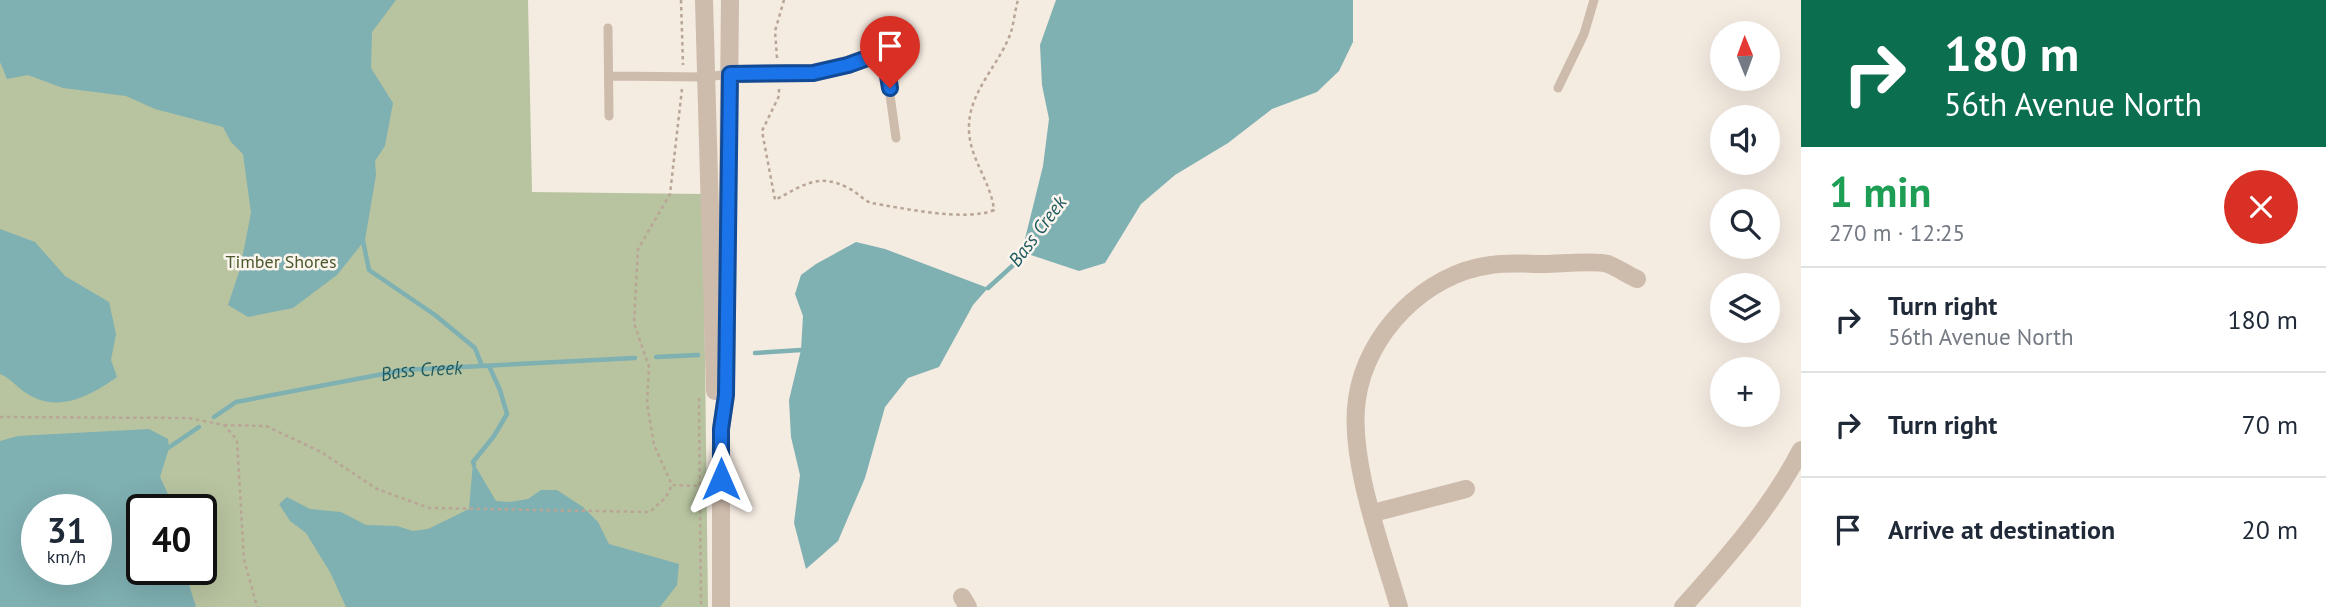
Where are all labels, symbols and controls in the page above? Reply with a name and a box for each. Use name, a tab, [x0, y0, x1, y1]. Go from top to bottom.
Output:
pin	[860, 16, 920, 88]
north arrow	[1710, 21, 1780, 91]
map controls	[1710, 21, 1780, 427]
text: 180 m	[1944, 21, 2079, 85]
icon: arrive	[871, 27, 909, 65]
icon: right	[1829, 28, 1920, 119]
text: 56th Avenue North	[1944, 83, 2202, 125]
button: sound	[1710, 105, 1780, 175]
text: 1 min	[1829, 164, 1931, 219]
button: close	[2224, 170, 2298, 244]
button: search	[1710, 189, 1780, 259]
water label: Bass Creek	[1003, 190, 1072, 271]
text: 270 m · 12:25	[1829, 218, 1965, 247]
park label: Timber Shores	[225, 250, 337, 273]
button: layers	[1710, 273, 1780, 343]
text: Turn right	[1888, 289, 1997, 322]
icon: right	[1829, 301, 1867, 339]
text: 180 m	[2227, 303, 2298, 336]
text: 56th Avenue North	[1888, 322, 2074, 351]
water label: Bass Creek	[378, 355, 464, 386]
button: +	[1710, 357, 1780, 427]
icon: right	[1829, 406, 1867, 444]
text: Turn right	[1888, 408, 1997, 441]
text: 70 m	[2242, 408, 2298, 441]
position arrow	[684, 442, 758, 516]
speed limit sign: 40	[126, 494, 217, 585]
text: 31	[47, 507, 86, 553]
icon: arrive	[1829, 511, 1867, 549]
text: Arrive at destination	[1888, 513, 2115, 546]
text: 20 m	[2242, 513, 2298, 546]
text: km/h	[47, 545, 86, 568]

